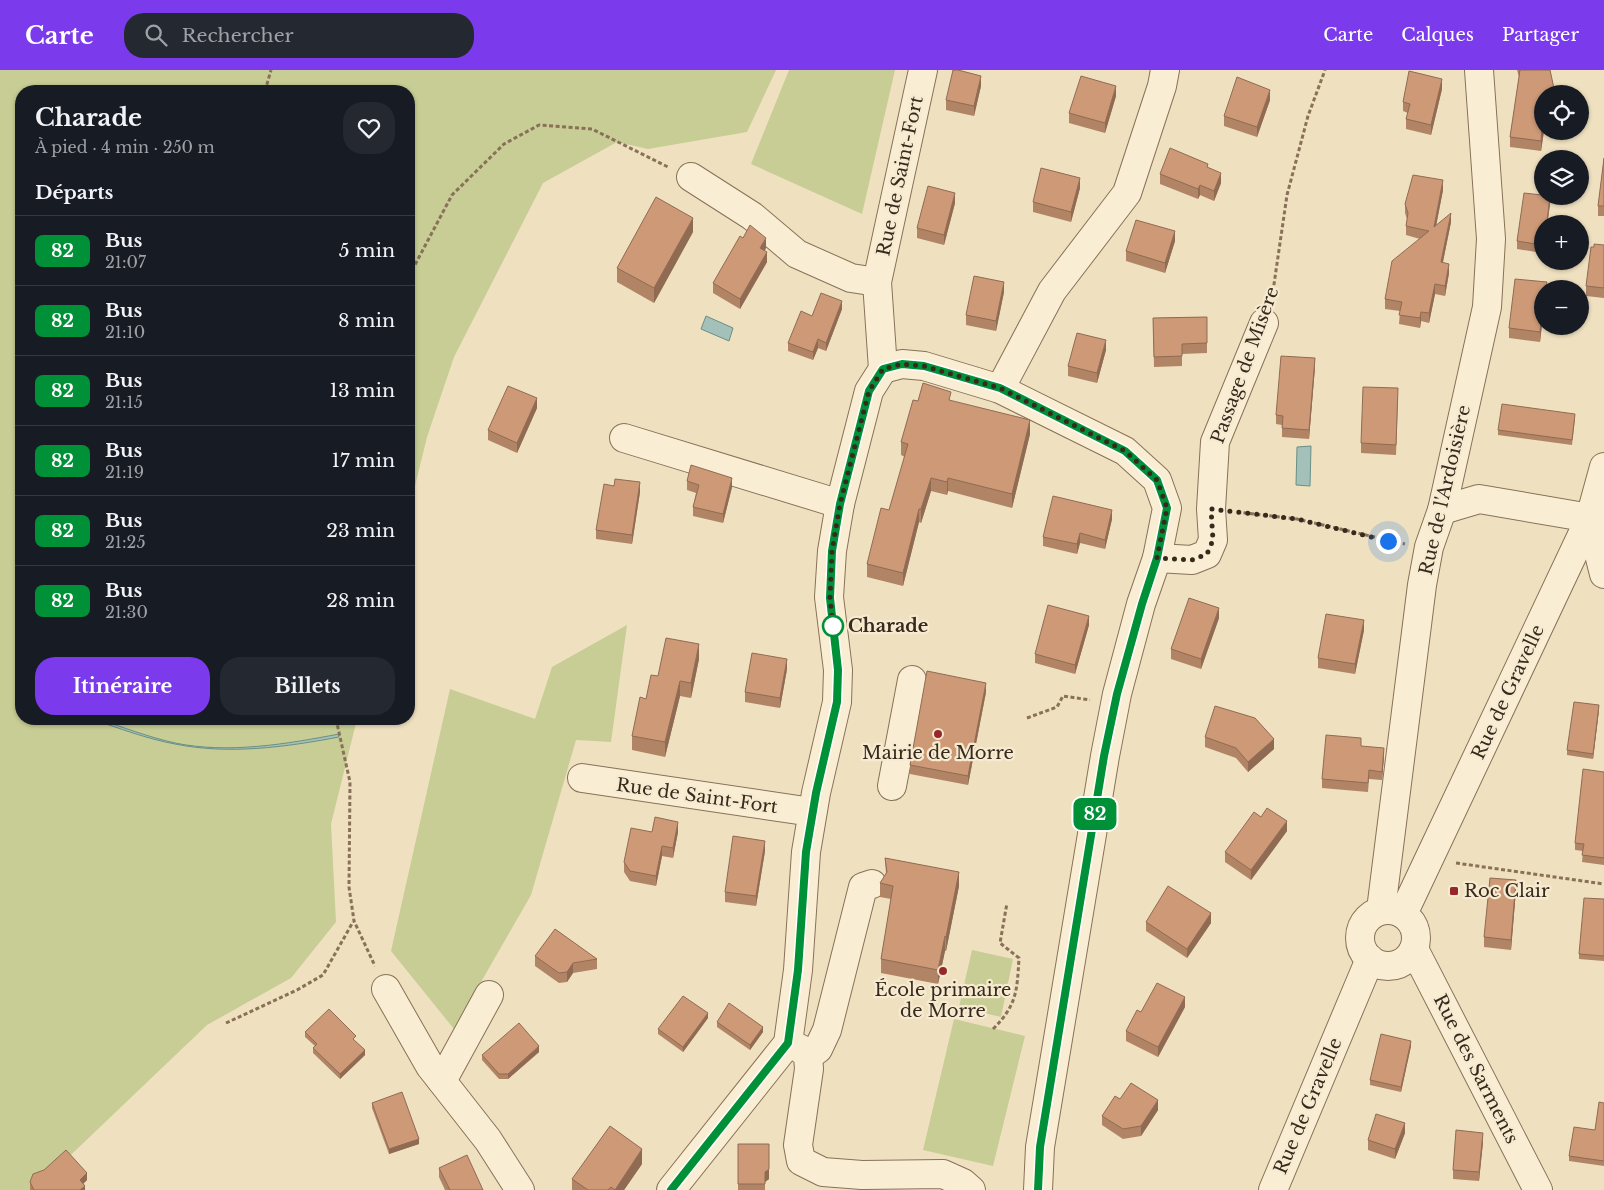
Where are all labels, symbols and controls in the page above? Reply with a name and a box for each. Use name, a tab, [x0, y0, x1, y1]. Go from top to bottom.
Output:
search box	[124, 13, 474, 58]
text: Carte	[25, 21, 94, 50]
icon: search	[142, 21, 170, 49]
text: Rechercher	[182, 24, 294, 47]
text: Carte	[1323, 24, 1373, 46]
text: Calques	[1401, 24, 1474, 46]
text: Partager	[1502, 24, 1579, 46]
map controls	[1534, 85, 1589, 335]
button: locate	[1534, 85, 1589, 140]
street label: Rue de Saint-Fort	[872, 94, 928, 258]
button: heart	[343, 102, 395, 154]
text: Charade	[35, 103, 142, 132]
text: À pied · 4 min · 250 m	[35, 137, 215, 157]
button: layers	[1534, 150, 1589, 205]
text: Départs	[35, 181, 113, 204]
button: +	[1534, 215, 1589, 270]
text: Bus	[105, 229, 142, 252]
text: 5 min	[339, 239, 395, 262]
text: 82	[51, 240, 74, 262]
text: 21:07	[105, 252, 146, 272]
button: −	[1534, 280, 1589, 335]
street label: Passage de Misère	[1206, 284, 1284, 446]
text: Bus	[105, 299, 142, 322]
text: 8 min	[338, 309, 395, 332]
text: 82	[51, 310, 74, 332]
text: 21:10	[105, 322, 145, 342]
text: Bus	[105, 369, 142, 392]
text: 13 min	[329, 379, 395, 402]
text: 82	[51, 380, 74, 402]
text: 21:15	[105, 392, 143, 412]
street label: Rue de l'Ardoisière	[1415, 403, 1475, 577]
text: Bus	[105, 439, 142, 462]
text: 17 min	[332, 449, 395, 472]
text: 82	[51, 450, 74, 472]
text: 21:19	[105, 462, 144, 482]
text: Bus	[105, 509, 142, 532]
text: 23 min	[326, 519, 395, 542]
text: 82	[51, 520, 74, 542]
your location	[1376, 529, 1401, 554]
text: 21:25	[105, 532, 146, 552]
text: Bus	[105, 579, 142, 602]
text: 28 min	[326, 589, 395, 612]
text: 82	[51, 590, 74, 612]
text: 21:30	[105, 602, 148, 622]
marker: Charade	[822, 615, 844, 637]
place label: Charade	[848, 615, 928, 637]
street label: Rue de Gravelle	[1467, 621, 1549, 763]
button: Itinéraire	[35, 657, 210, 715]
button: Billets	[220, 657, 395, 715]
marker: Mairie de Morre	[932, 728, 944, 740]
place label: Mairie de Morre	[862, 742, 1014, 764]
street label: Rue de Saint-Fort	[615, 774, 779, 818]
line badge: 82	[1072, 798, 1118, 830]
text: 82	[1083, 803, 1107, 825]
place label: Roc Clair	[1464, 880, 1550, 902]
marker: Roc Clair	[1448, 885, 1460, 897]
marker: École primaire de Morre	[937, 965, 949, 977]
place label: École primaire de Morre	[875, 978, 1011, 1022]
street label: Rue des Sarments	[1429, 991, 1523, 1147]
street label: Rue de Gravelle	[1269, 1034, 1347, 1178]

